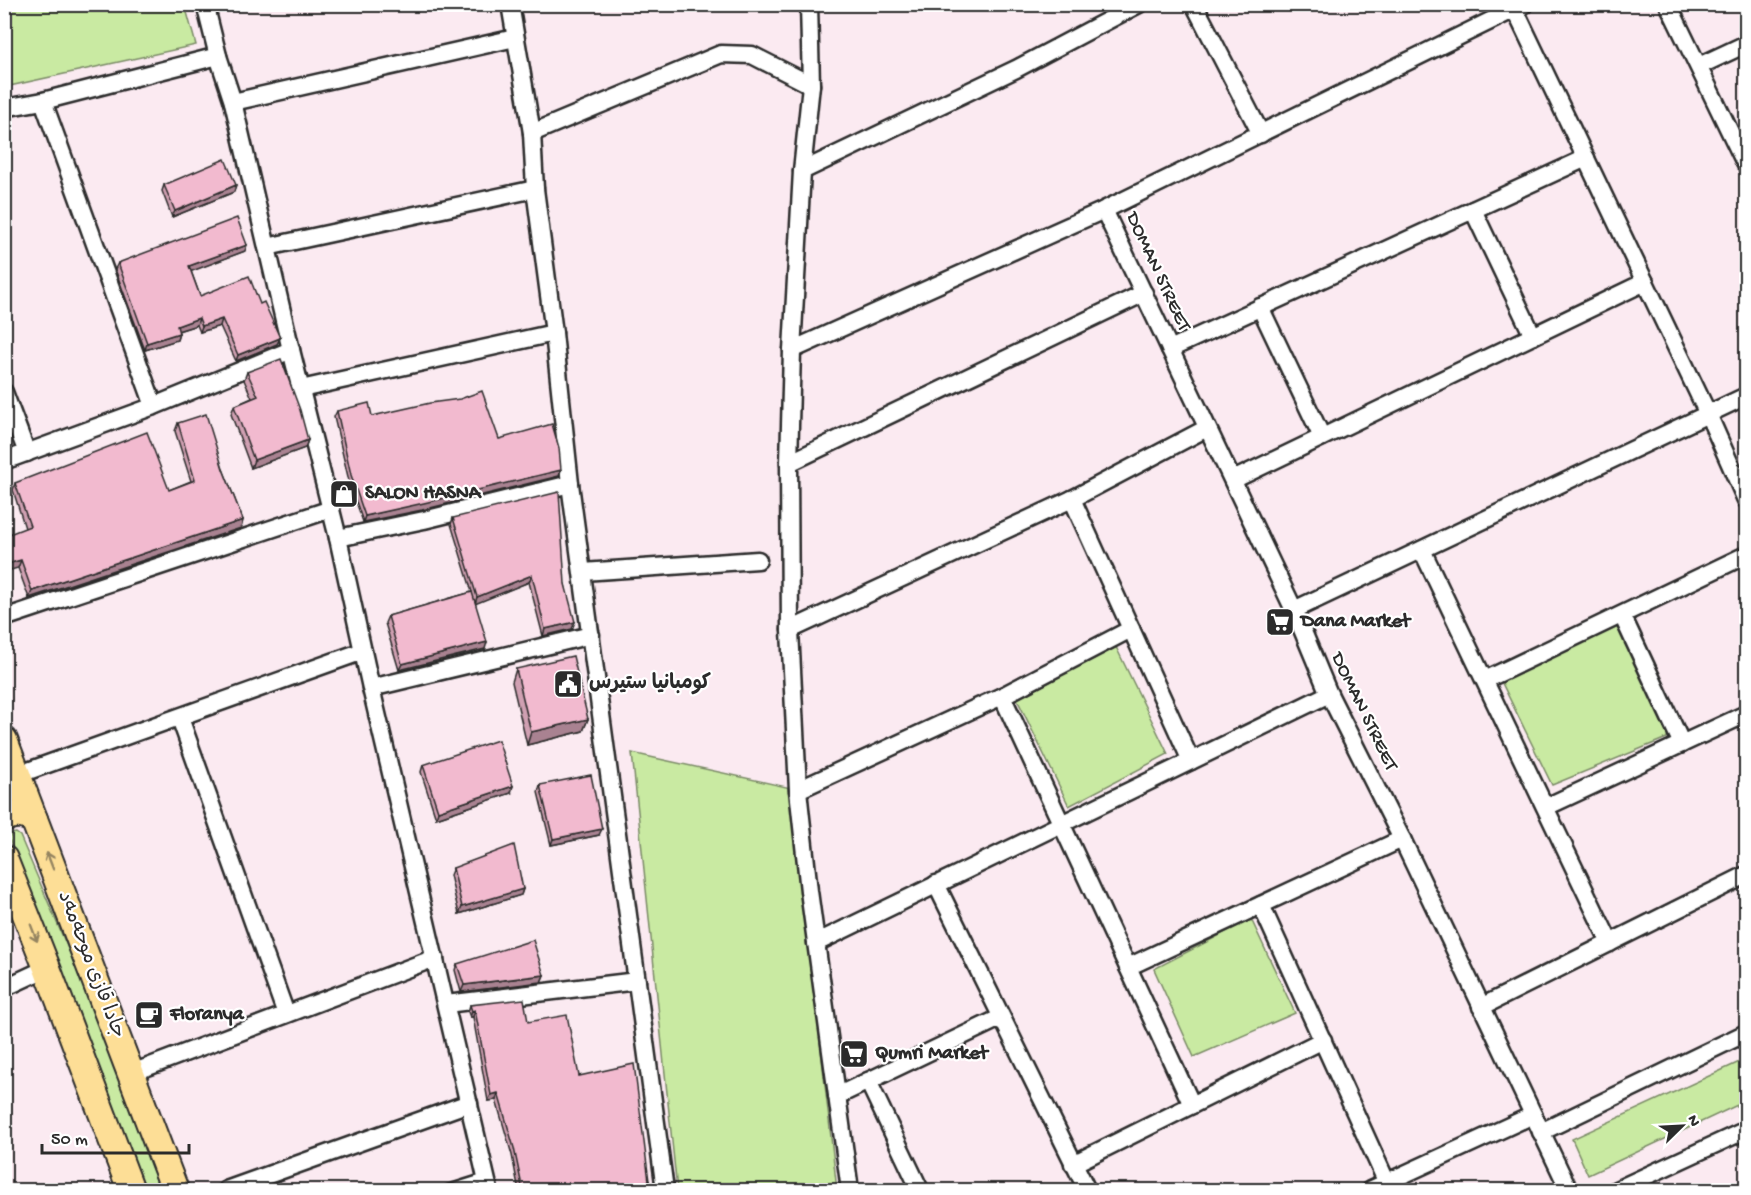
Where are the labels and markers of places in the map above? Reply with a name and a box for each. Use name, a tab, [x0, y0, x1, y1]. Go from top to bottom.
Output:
shop icon: SALON HASNA	[328, 478, 360, 510]
place label: SALON HASNA	[365, 483, 483, 506]
supermarket icon: Dana Market	[1264, 606, 1296, 638]
place label: Dana Market	[1299, 611, 1412, 634]
public building icon: كومبانيا ستيرس	[552, 668, 584, 700]
place label: كومبانيا ستيرس	[589, 672, 711, 696]
cafe icon: Floranya	[133, 999, 165, 1031]
place label: Floranya	[169, 1004, 245, 1027]
supermarket icon: Qumri Market	[838, 1038, 870, 1070]
place label: Qumri Market	[875, 1043, 989, 1066]

